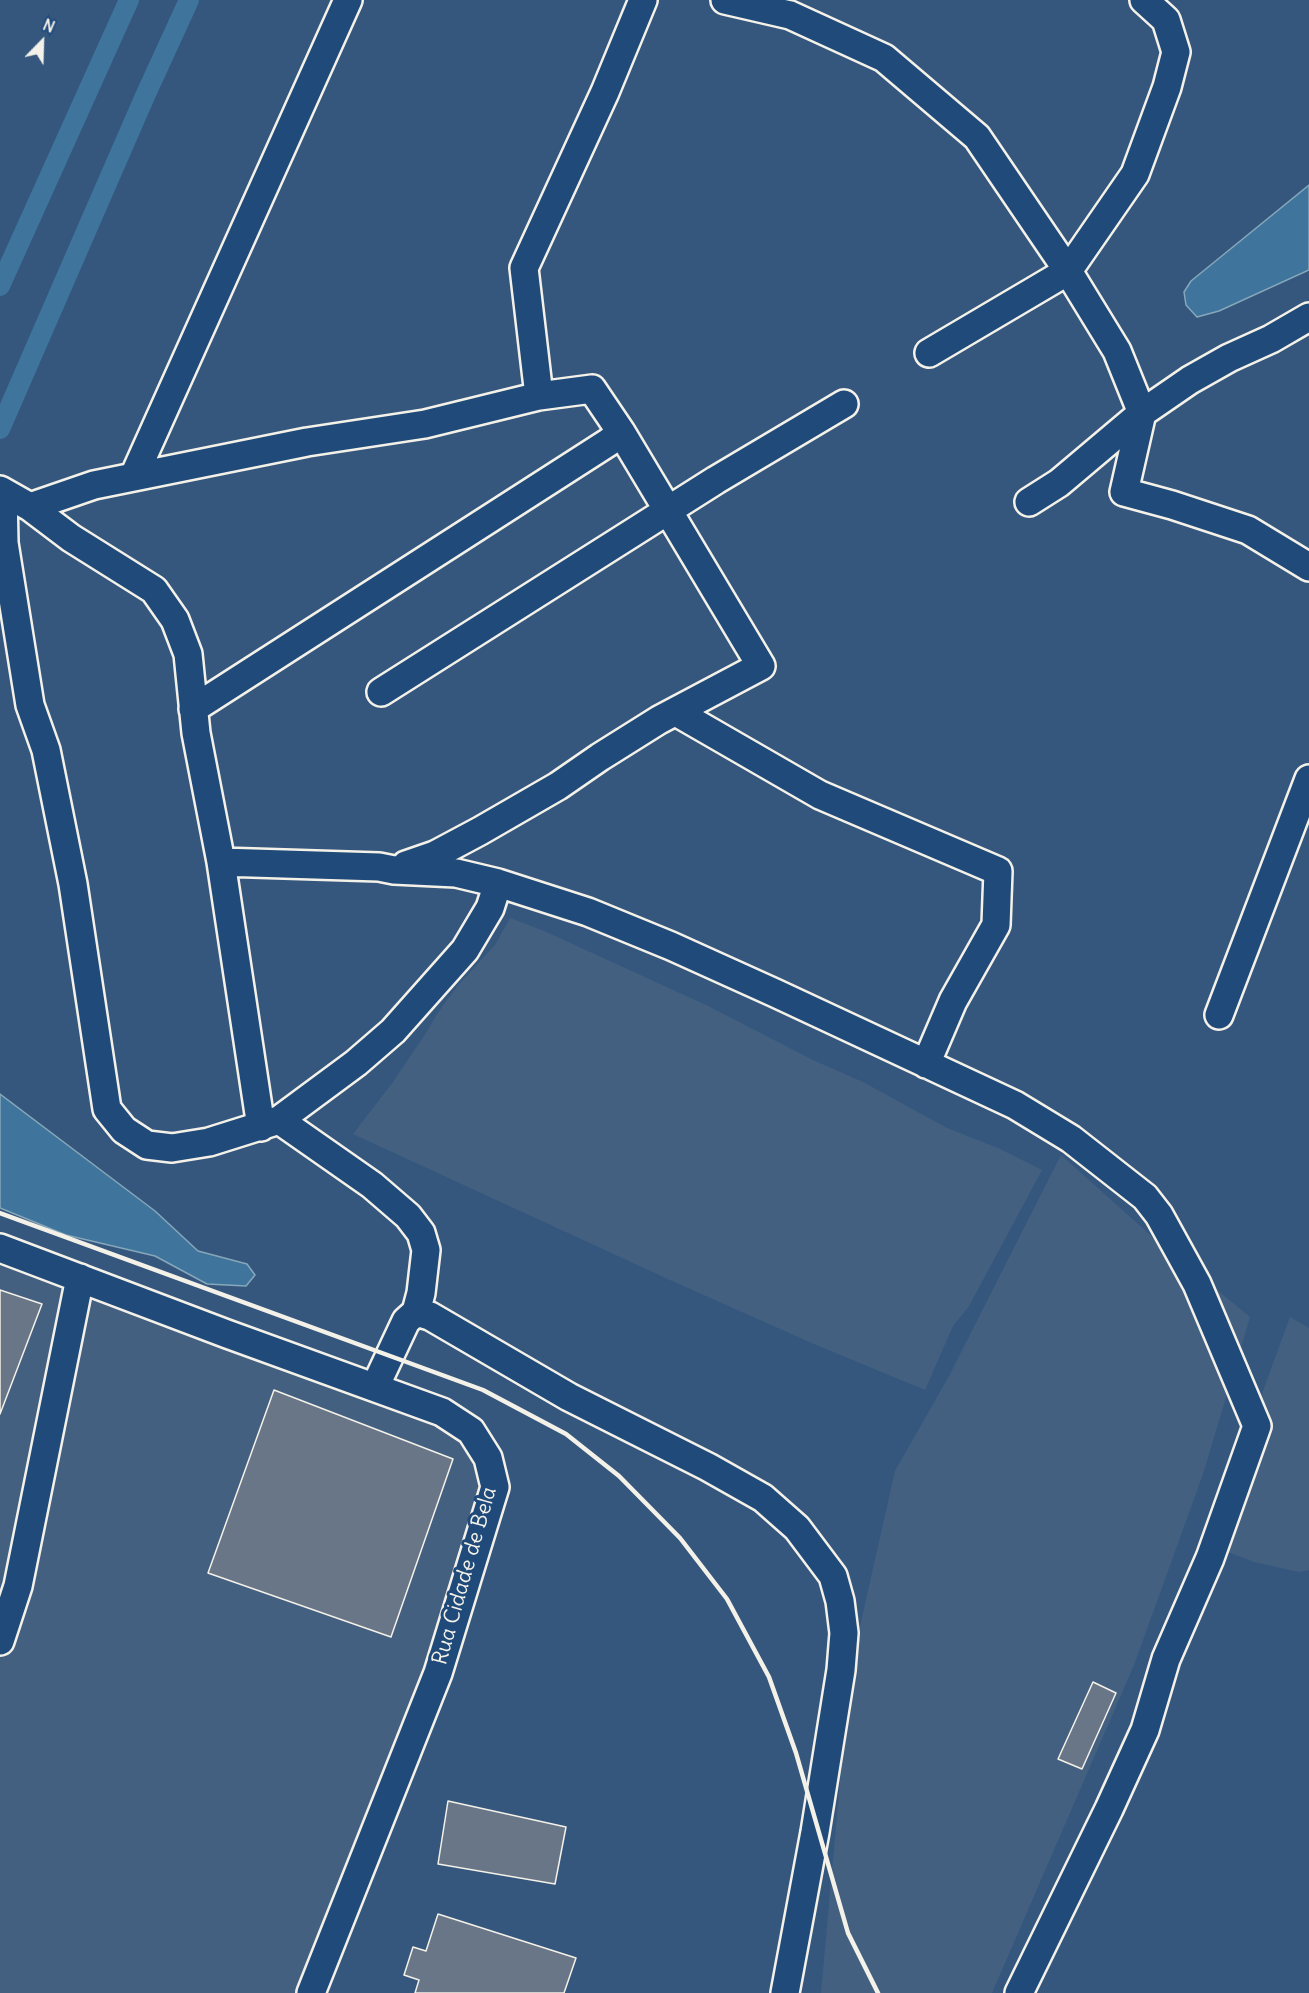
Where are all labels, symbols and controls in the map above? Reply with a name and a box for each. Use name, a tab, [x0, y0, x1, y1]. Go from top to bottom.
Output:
north arrow	[12, 12, 72, 72]
text: N	[40, 14, 58, 37]
street label: Rua Cidade de Bela	[428, 1484, 502, 1668]

